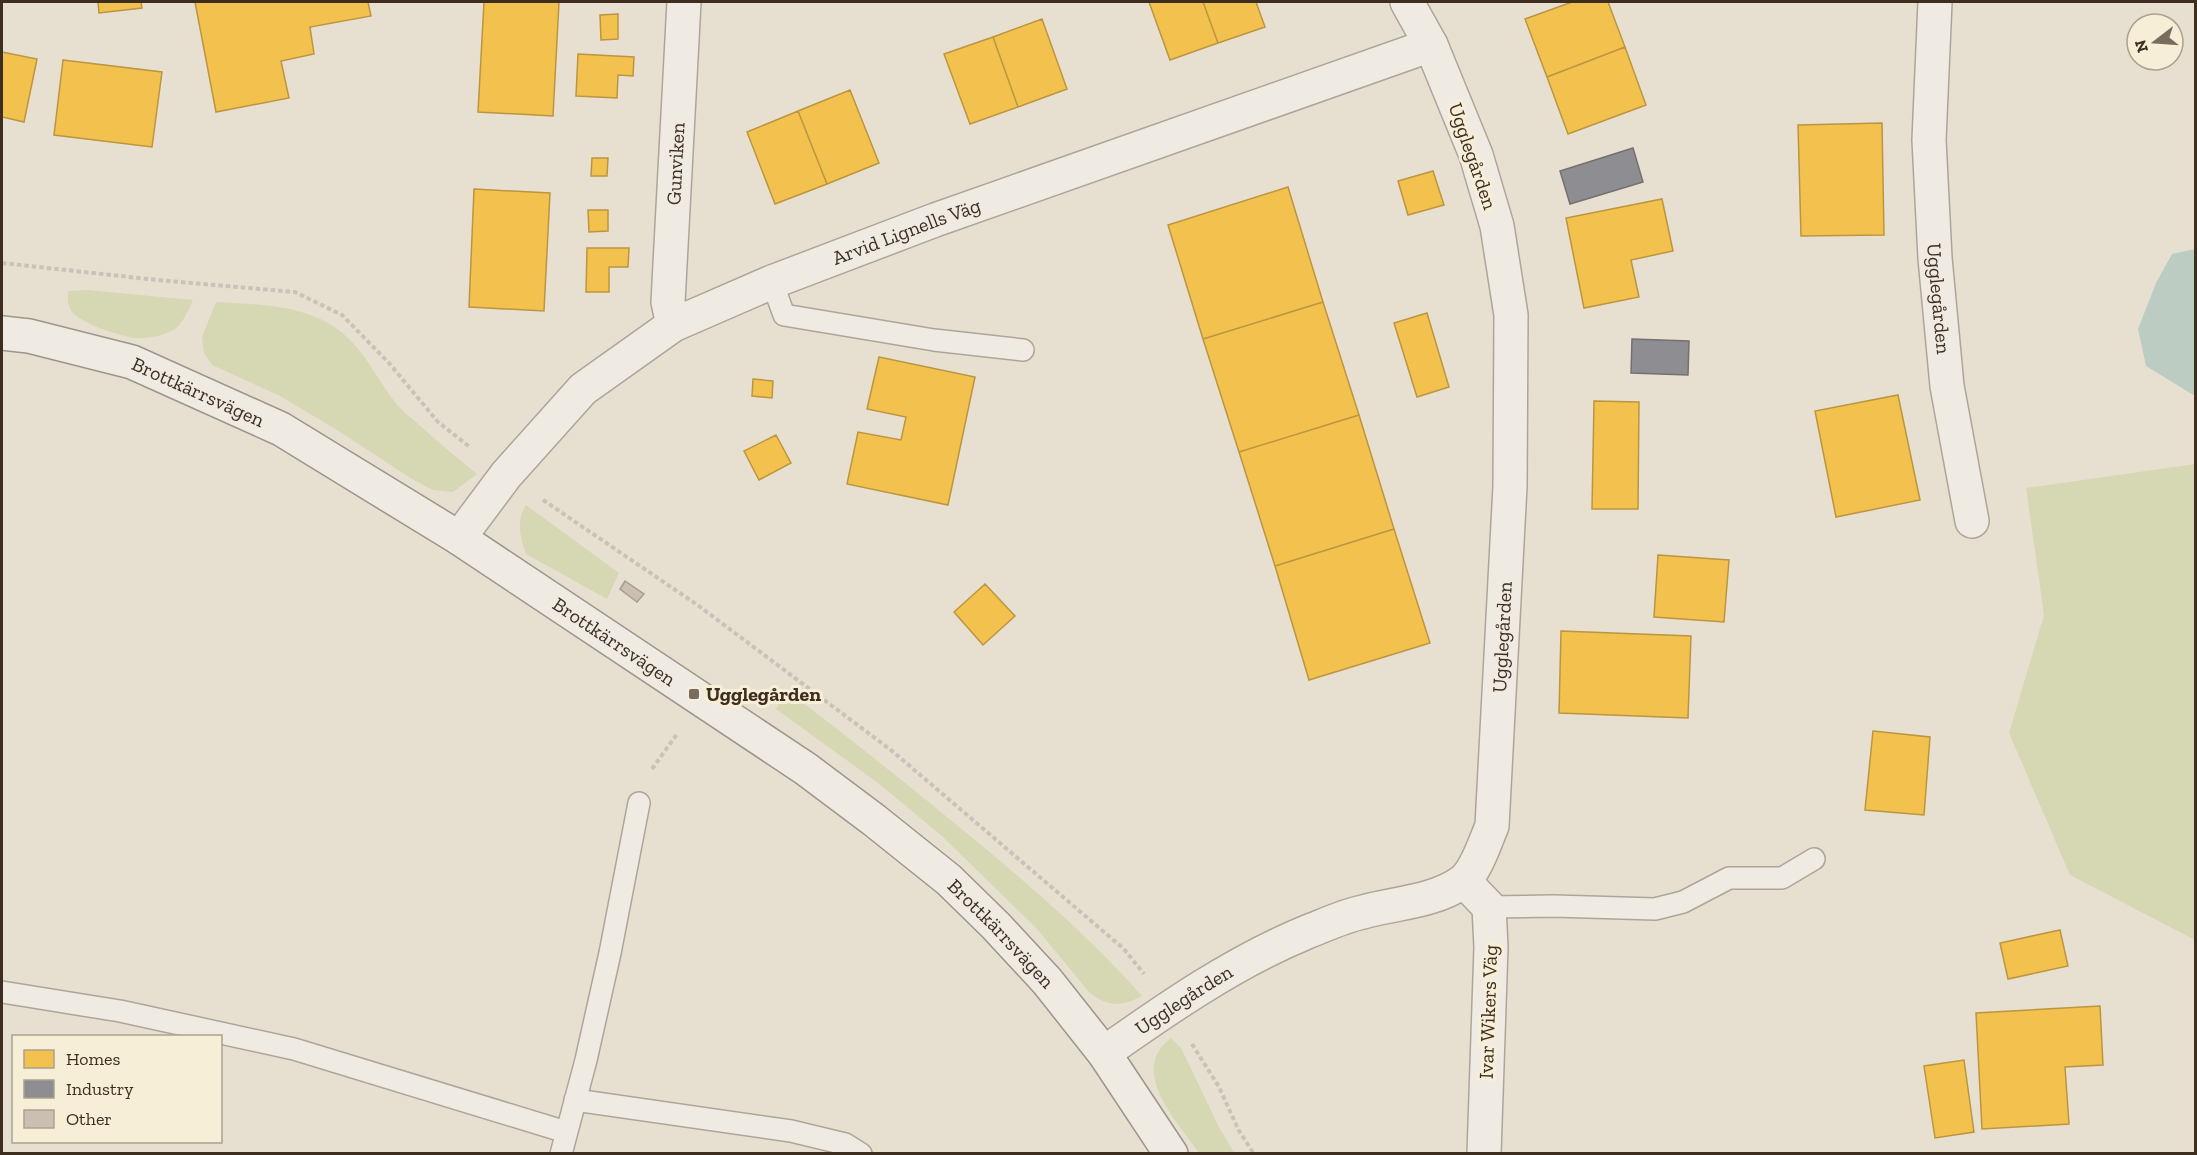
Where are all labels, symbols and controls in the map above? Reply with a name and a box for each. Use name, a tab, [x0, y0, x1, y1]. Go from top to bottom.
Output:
north arrow	[2125, 12, 2185, 72]
text: N	[2130, 38, 2152, 55]
street label: Ugglegården	[1444, 99, 1503, 213]
street label: Gunviken	[661, 121, 690, 206]
street label: Arvid Lignells Väg	[829, 193, 984, 270]
street label: Ugglegården	[1922, 242, 1956, 356]
street label: Brottkärrsvägen	[128, 352, 269, 432]
street label: Ugglegården	[1487, 580, 1517, 693]
street label: Brottkärrsvägen	[548, 592, 681, 691]
place label: Ugglegården	[706, 682, 821, 706]
marker: Ugglegården	[687, 687, 701, 701]
street label: Brottkärrsvägen	[943, 874, 1060, 993]
street label: Ivar Wikers Väg	[1474, 944, 1502, 1080]
street label: Ugglegården	[1130, 959, 1237, 1040]
legend	[12, 1035, 222, 1143]
text: Homes	[66, 1048, 120, 1070]
text: Industry	[66, 1078, 134, 1100]
text: Other	[66, 1108, 112, 1130]

